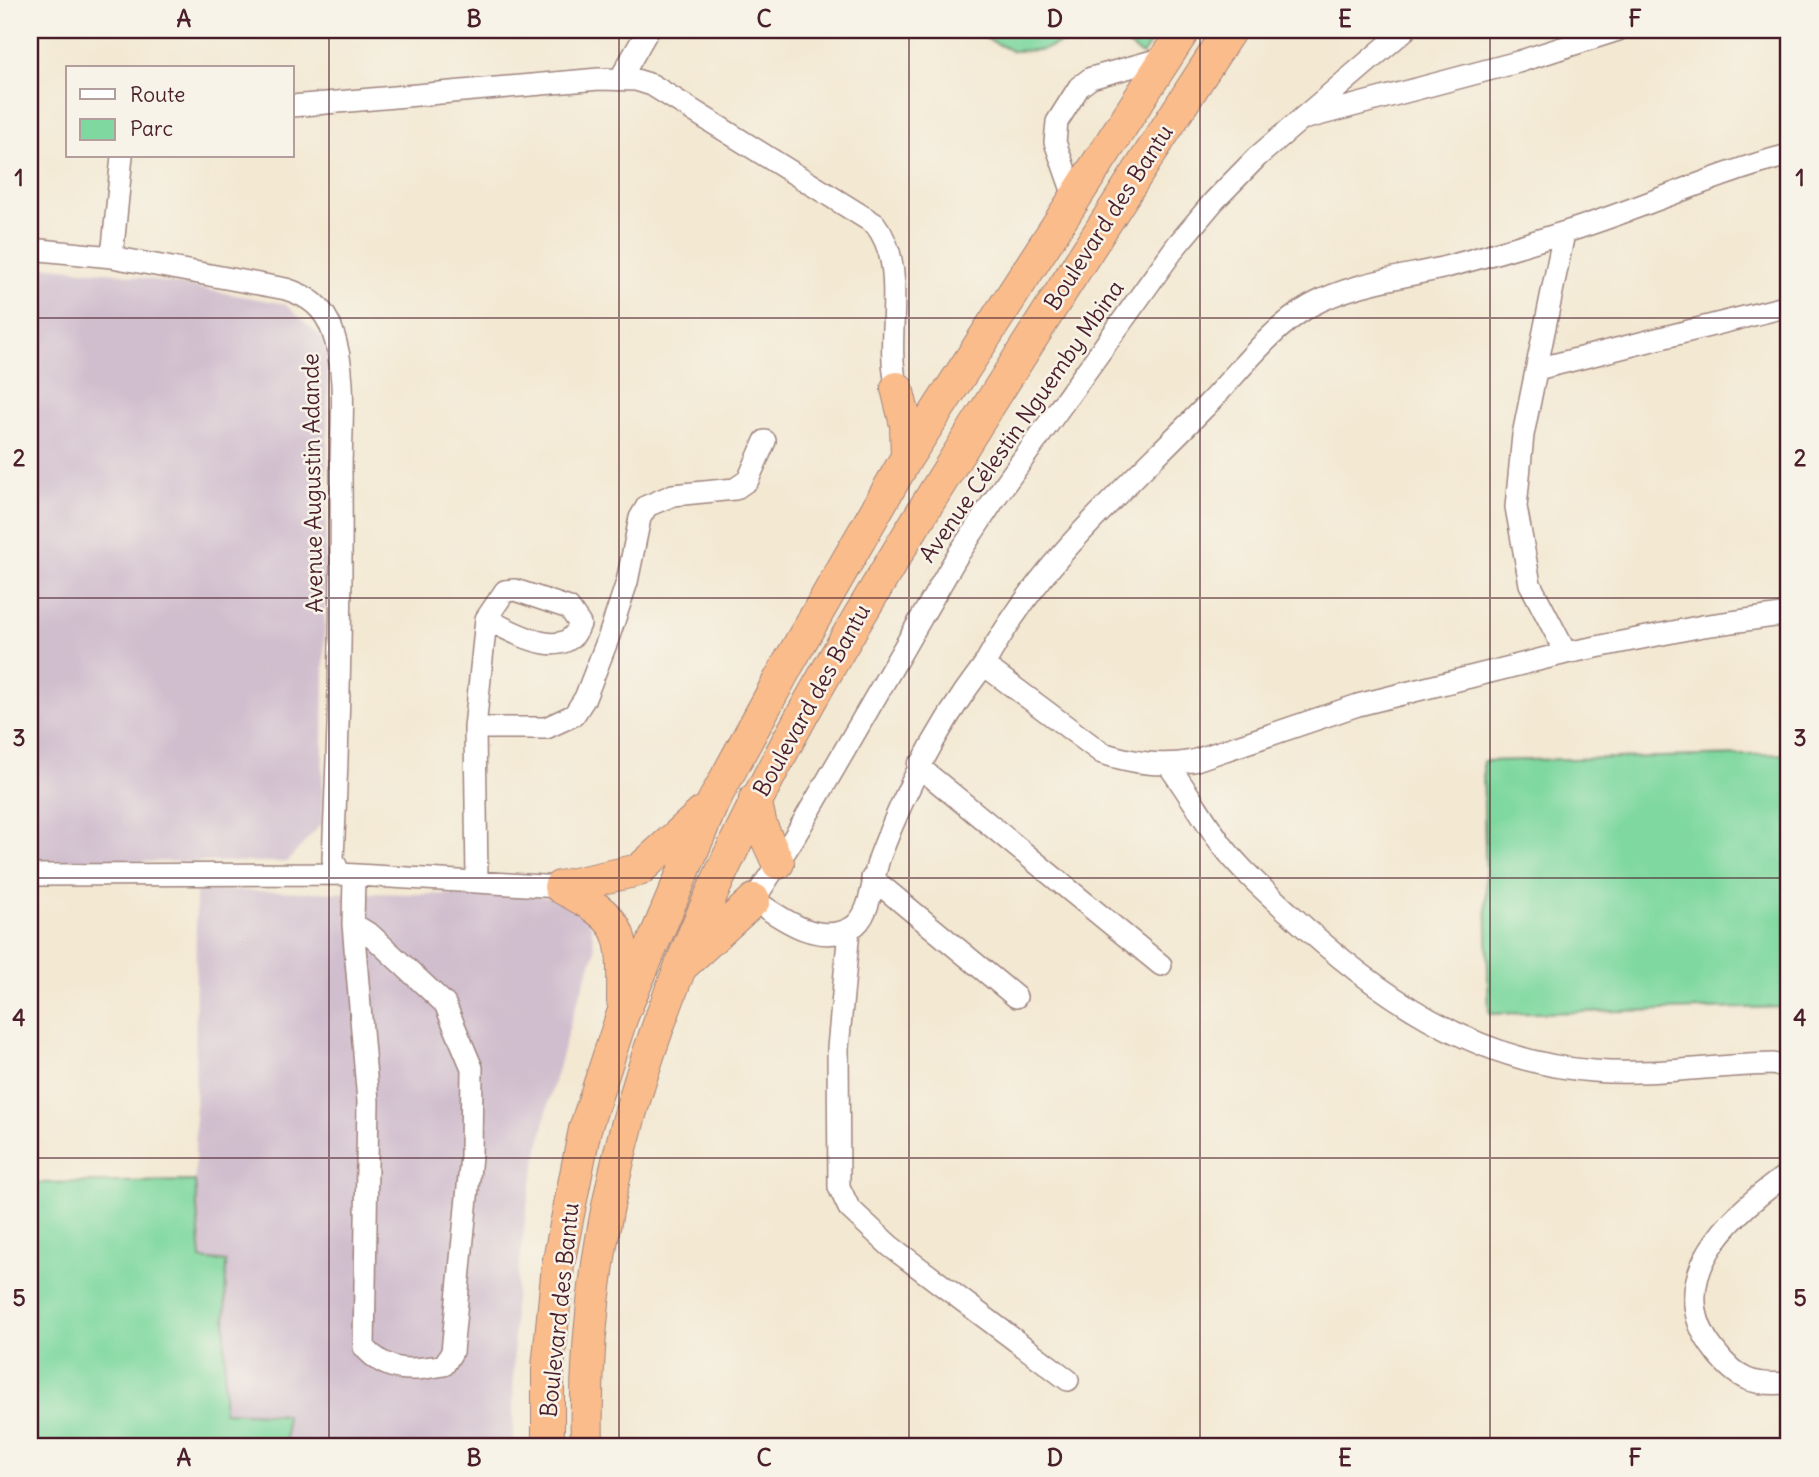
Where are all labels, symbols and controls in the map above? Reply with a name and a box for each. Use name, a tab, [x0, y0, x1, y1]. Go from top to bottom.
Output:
text: A	[177, 4, 192, 33]
text: B	[466, 4, 482, 33]
text: C	[756, 4, 772, 33]
text: D	[1047, 4, 1063, 33]
text: E	[1338, 4, 1352, 33]
text: F	[1628, 4, 1642, 33]
legend	[66, 66, 294, 158]
text: Route	[130, 81, 185, 108]
text: Parc	[130, 115, 173, 142]
street label: Boulevard des Bantu	[1037, 119, 1179, 315]
text: 1	[14, 163, 24, 192]
text: 1	[1795, 163, 1805, 192]
street label: Avenue Célestin Nguemby Mbina	[912, 274, 1130, 568]
street label: Avenue Augustin Adande	[295, 353, 329, 613]
text: 2	[13, 443, 26, 472]
text: 2	[1794, 443, 1807, 472]
street label: Boulevard des Bantu	[746, 599, 876, 801]
text: 3	[12, 723, 26, 752]
text: 3	[1793, 723, 1807, 752]
text: 4	[12, 1003, 26, 1032]
text: 4	[1793, 1003, 1807, 1032]
street label: Boulevard des Bantu	[533, 1201, 585, 1419]
text: 5	[12, 1283, 26, 1312]
text: 5	[1793, 1283, 1807, 1312]
text: A	[177, 1443, 192, 1472]
text: B	[466, 1443, 482, 1472]
text: C	[756, 1443, 772, 1472]
text: D	[1047, 1443, 1063, 1472]
text: E	[1338, 1443, 1352, 1472]
text: F	[1628, 1443, 1642, 1472]

